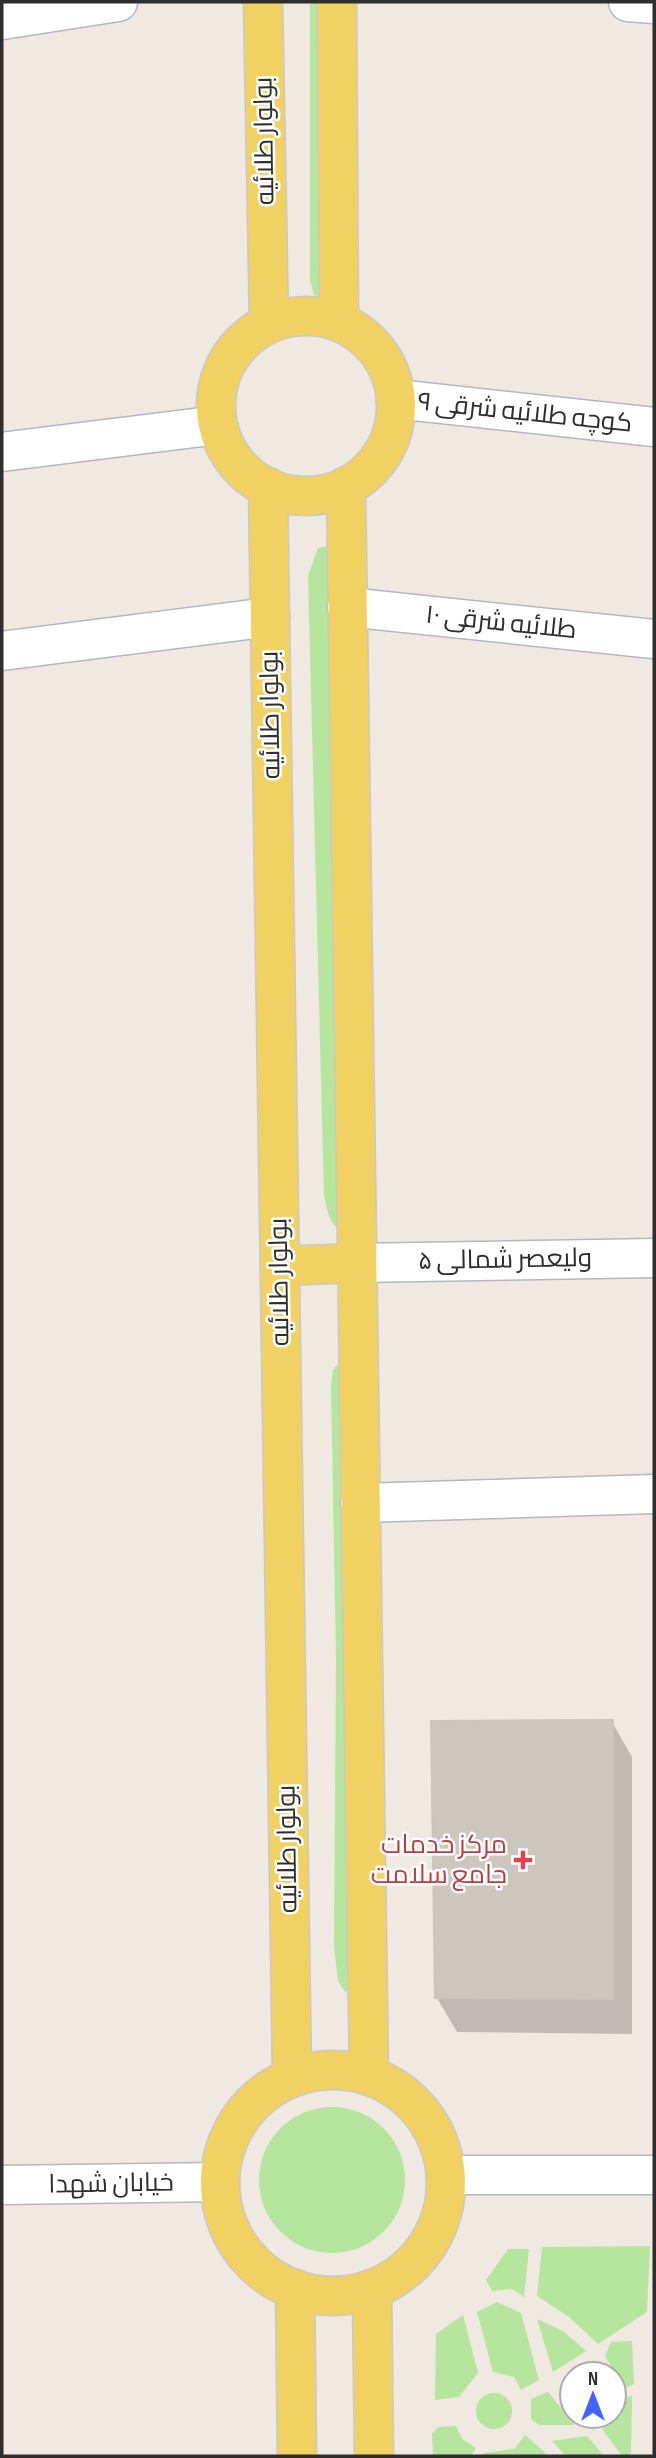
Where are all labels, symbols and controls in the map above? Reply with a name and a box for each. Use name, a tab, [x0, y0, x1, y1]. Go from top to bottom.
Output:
street label: بولوار طلائیه	[248, 76, 282, 206]
street label: کوچه طلائیه شرقی ۹	[416, 386, 634, 440]
street label: طلائیه شرقی ۱۰	[424, 600, 578, 646]
street label: بولوار طلائیه	[254, 650, 288, 780]
street label: بولوار طلائیه	[263, 1217, 297, 1347]
street label: ولیعصر شمالی ۵	[418, 1243, 592, 1277]
street label: بولوار طلائیه	[271, 1784, 305, 1914]
place label: مرکز خدمات جامع سلامت	[371, 1830, 507, 1891]
marker: مرکز خدمات جامع سلامت	[513, 1850, 533, 1870]
street label: خیابان شهدا	[48, 2167, 174, 2201]
north arrow	[558, 2360, 628, 2430]
text: N	[588, 2368, 598, 2391]

